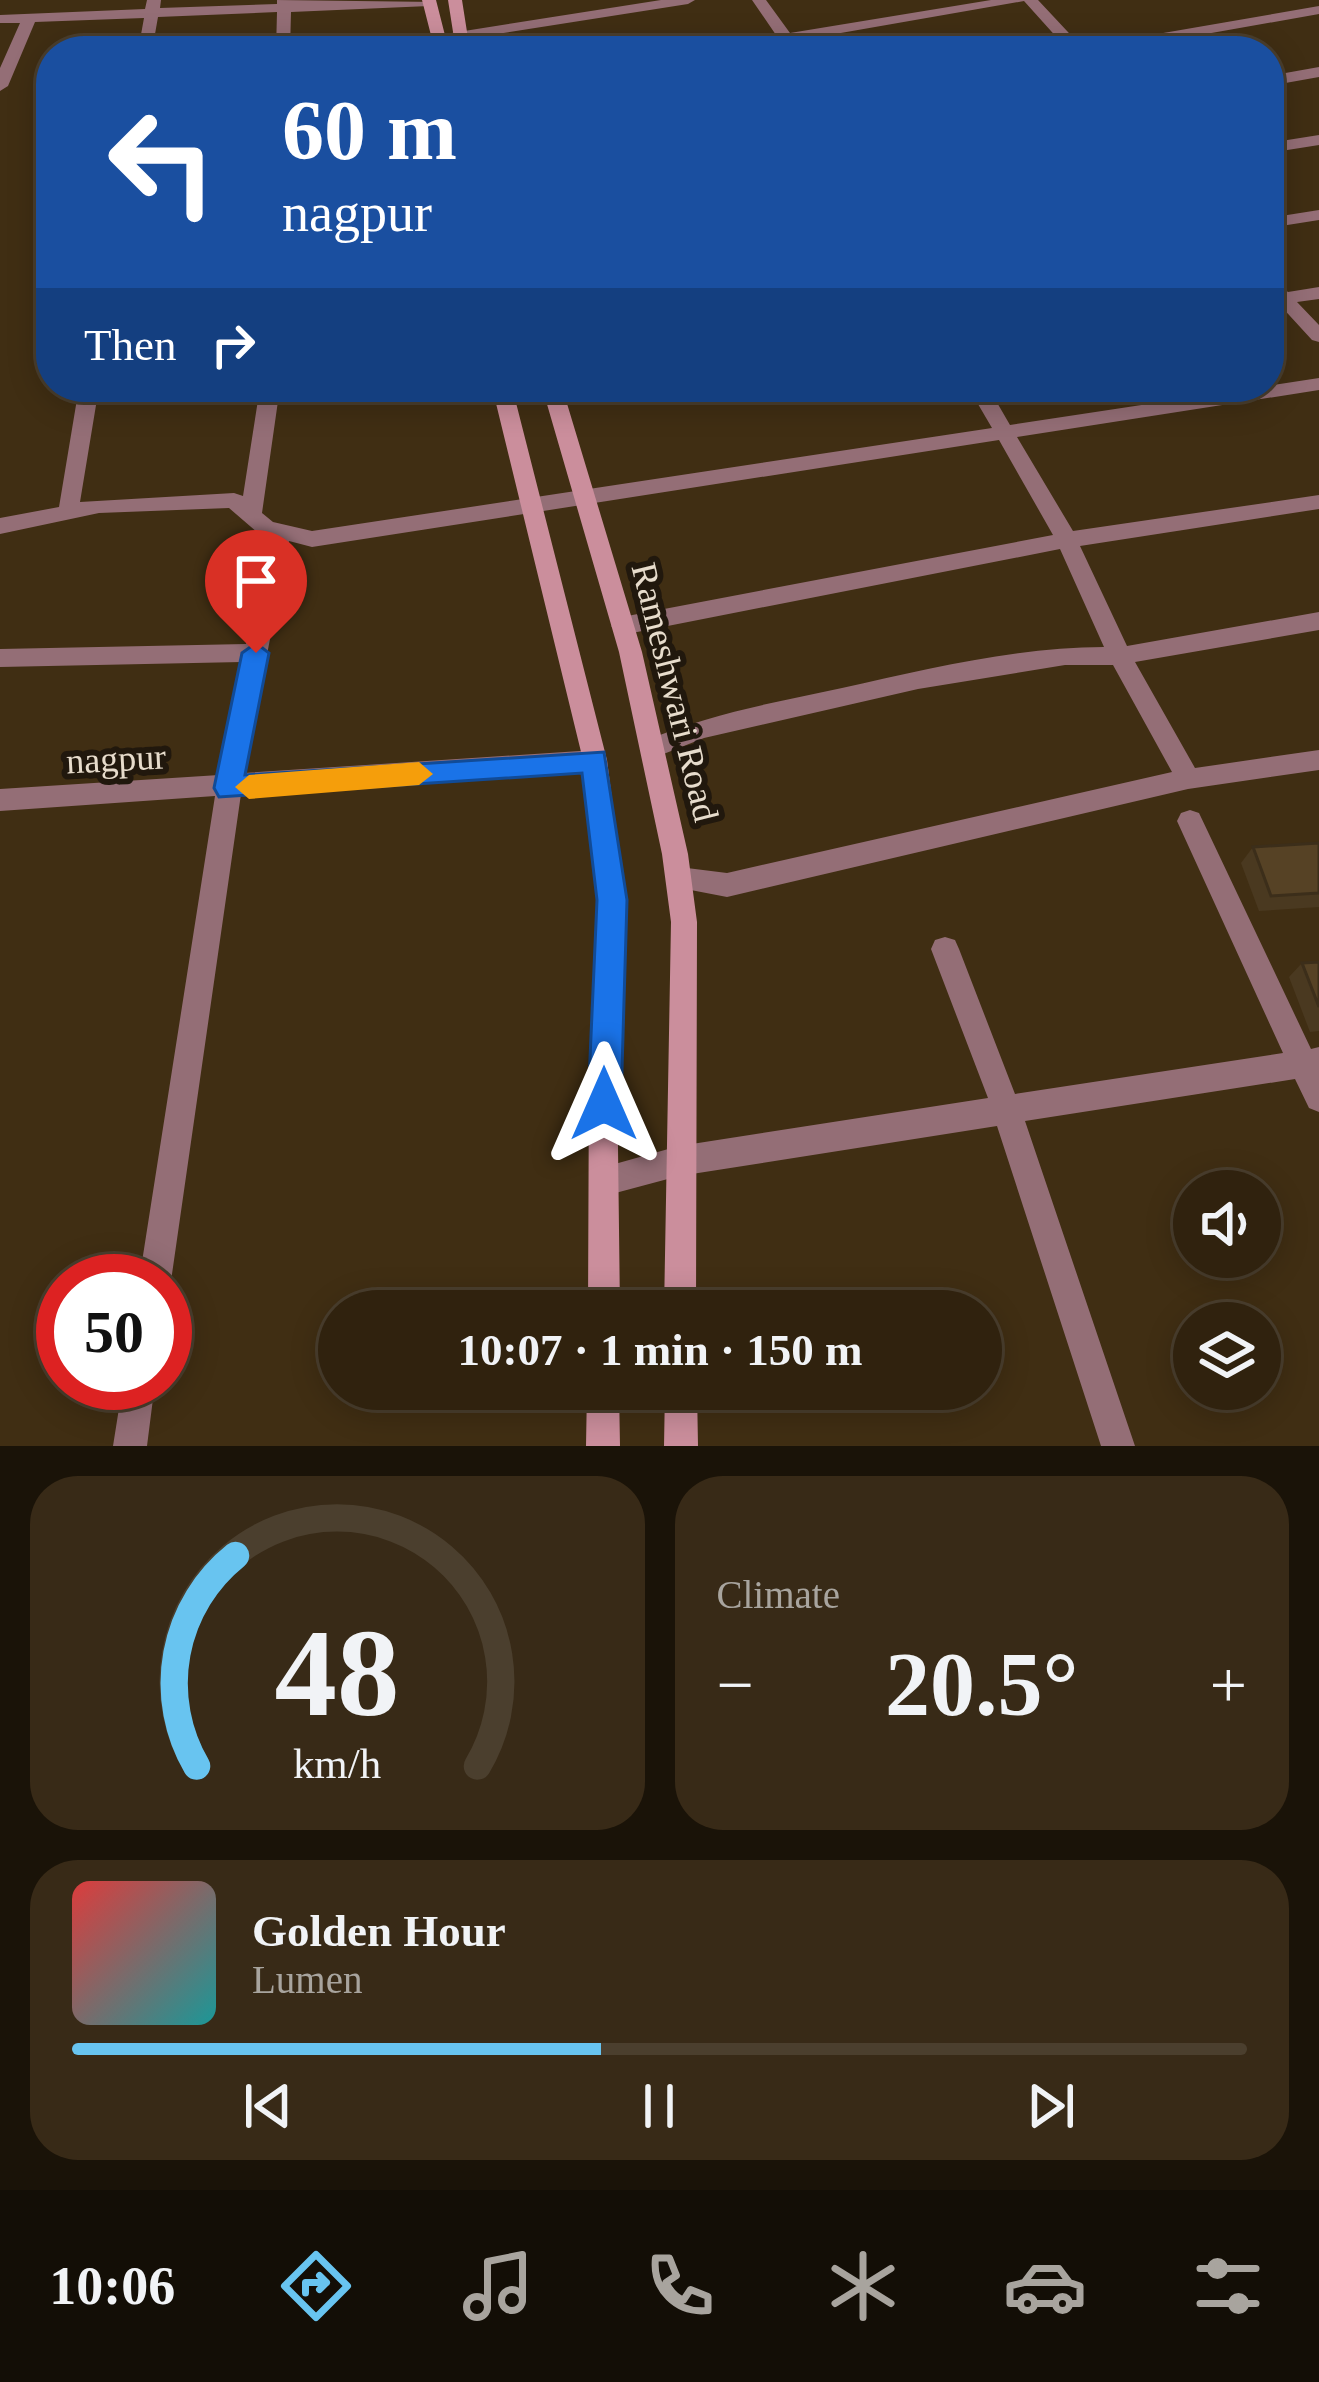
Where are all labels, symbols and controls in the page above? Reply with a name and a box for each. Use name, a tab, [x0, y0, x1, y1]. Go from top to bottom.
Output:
icon: left	[84, 84, 240, 240]
text: 60 m	[282, 84, 457, 177]
text: nagpur	[282, 183, 432, 243]
icon: right	[200, 312, 266, 378]
text: Then	[84, 320, 176, 370]
pin	[205, 530, 307, 653]
icon: arrive	[223, 548, 289, 614]
street label: Rameshwari Road	[624, 559, 726, 826]
street label: nagpur	[65, 736, 167, 782]
position arrow	[541, 1041, 667, 1167]
map controls	[1173, 1170, 1281, 1410]
button: sound	[1173, 1170, 1281, 1278]
speed limit sign: 50	[36, 1254, 192, 1410]
button: layers	[1173, 1302, 1281, 1410]
text: 10:07 · 1 min · 150 m	[458, 1325, 863, 1375]
text: Climate	[717, 1573, 840, 1616]
text: 48	[275, 1604, 400, 1742]
text: 20.5°	[885, 1635, 1079, 1734]
text: −	[717, 1648, 754, 1721]
text: +	[1210, 1648, 1247, 1721]
text: km/h	[293, 1740, 381, 1787]
text: Golden Hour	[252, 1906, 506, 1956]
text: Lumen	[252, 1958, 362, 2001]
icon: previous	[235, 2073, 301, 2139]
icon: pause	[626, 2073, 692, 2139]
icon: next	[1018, 2073, 1084, 2139]
icon: directions	[274, 2244, 358, 2328]
icon: music	[456, 2244, 540, 2328]
icon: phone	[638, 2244, 722, 2328]
icon: climate	[821, 2244, 905, 2328]
icon: car	[1003, 2244, 1087, 2328]
icon: filters	[1186, 2244, 1270, 2328]
text: 10:06	[49, 2256, 175, 2316]

